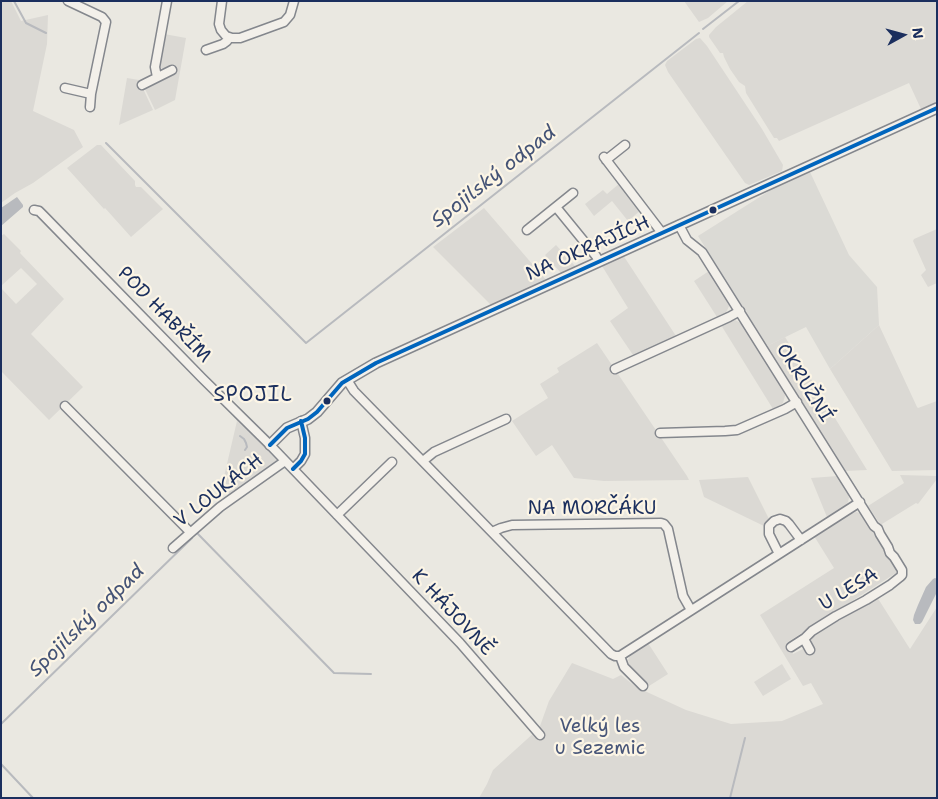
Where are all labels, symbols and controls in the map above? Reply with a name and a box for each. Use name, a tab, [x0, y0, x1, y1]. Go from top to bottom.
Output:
north arrow	[878, 10, 928, 60]
text: N	[908, 27, 927, 40]
water label: Spojilský odpad	[427, 121, 561, 233]
unlabelled marker	[708, 205, 718, 215]
street label: NA OKRAJÍCH	[523, 212, 653, 286]
street label: POD HABŘÍM	[112, 262, 216, 368]
street label: OKRUŽNÍ	[771, 339, 837, 427]
district label: SPOJIL	[212, 383, 294, 409]
unlabelled marker	[322, 396, 332, 406]
street label: V LOUKÁCH	[170, 449, 268, 533]
street label: NA MORČÁKU	[527, 498, 657, 520]
water label: Spojilský odpad	[24, 560, 150, 682]
street label: U LESA	[816, 564, 882, 616]
street label: K HÁJOVNĚ	[406, 565, 498, 661]
park label: Velký les u Sezemic	[555, 716, 645, 760]

